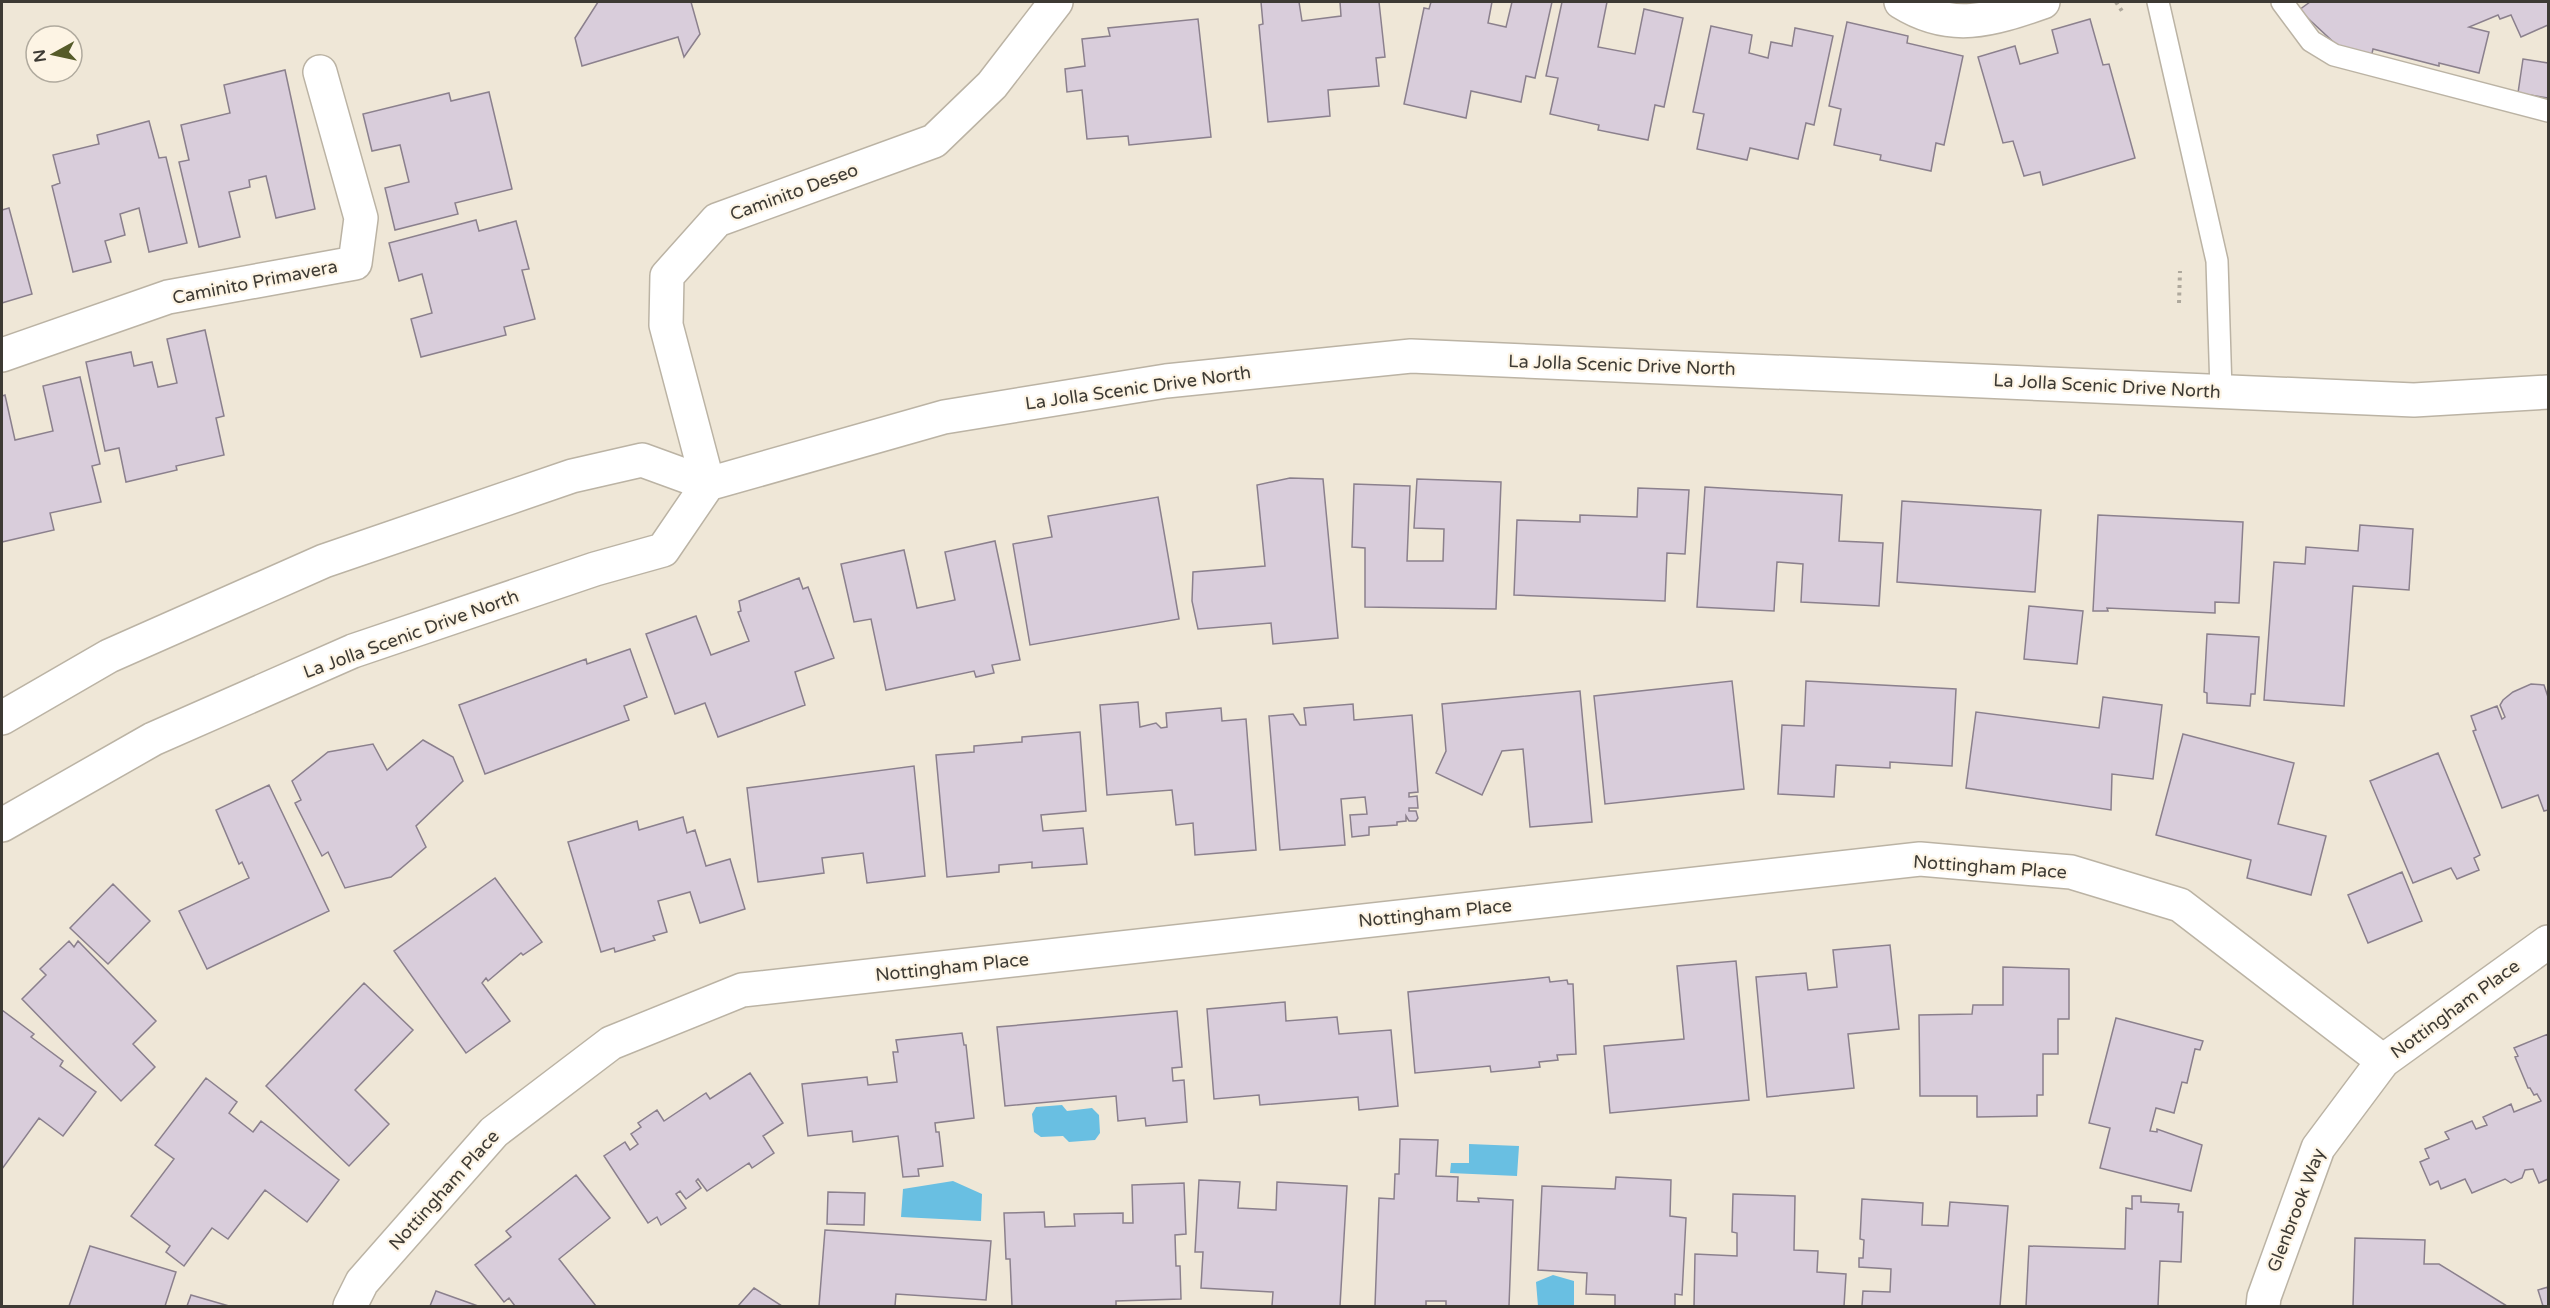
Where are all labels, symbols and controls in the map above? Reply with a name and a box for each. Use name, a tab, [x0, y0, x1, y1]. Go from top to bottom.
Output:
north arrow	[24, 24, 84, 84]
text: N	[29, 48, 51, 64]
street label: Caminito Deseo	[727, 159, 861, 225]
street label: Caminito Primavera	[171, 255, 339, 309]
street label: La Jolla Scenic Drive North	[1508, 350, 1736, 380]
street label: La Jolla Scenic Drive North	[1024, 361, 1252, 415]
street label: La Jolla Scenic Drive North	[1993, 369, 2221, 403]
street label: La Jolla Scenic Drive North	[300, 585, 522, 683]
street label: Nottingham Place	[1912, 851, 2068, 883]
street label: Nottingham Place	[1357, 894, 1513, 932]
street label: Nottingham Place	[874, 948, 1030, 986]
street label: Nottingham Place	[2386, 955, 2524, 1063]
street label: Nottingham Place	[384, 1125, 504, 1255]
street label: Glenbrook Way	[2262, 1145, 2330, 1275]

